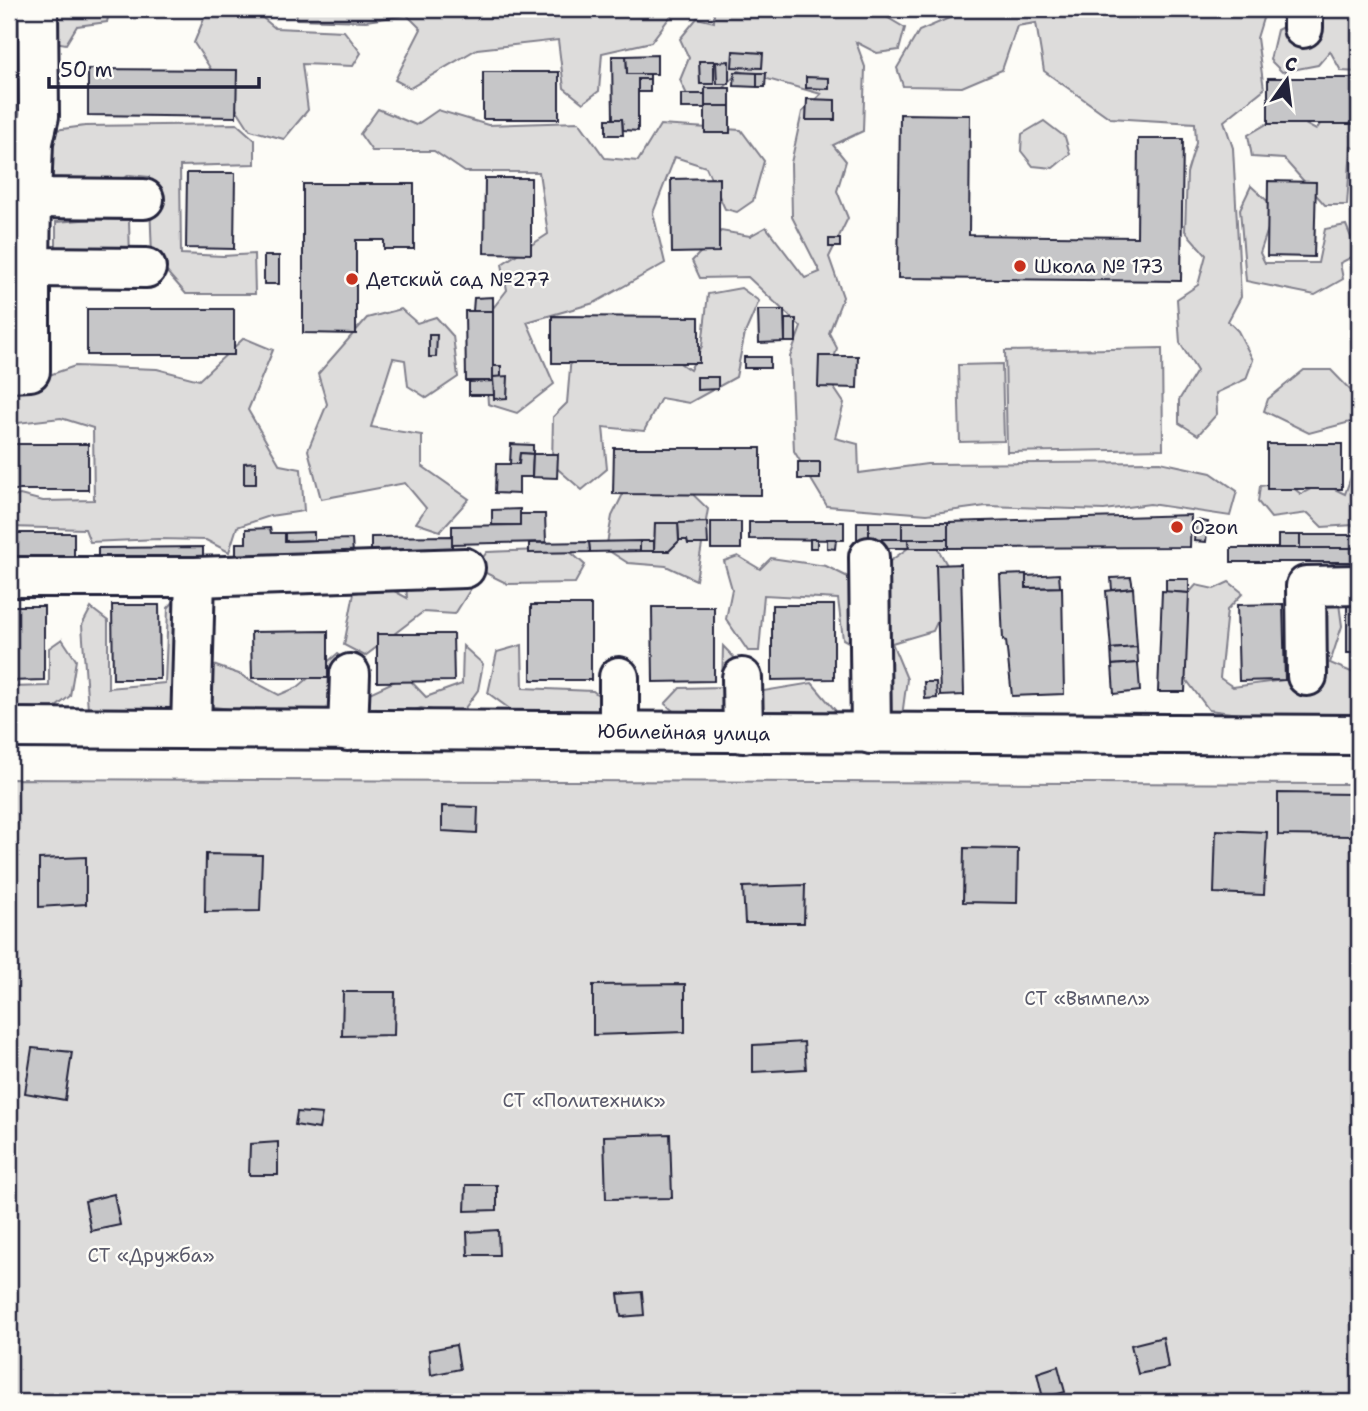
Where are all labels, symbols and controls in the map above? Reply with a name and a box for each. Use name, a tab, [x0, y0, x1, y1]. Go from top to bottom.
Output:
scale bar	[49, 46, 259, 90]
north arrow	[1252, 46, 1322, 116]
text: С	[1282, 50, 1300, 78]
text: 50 m	[60, 56, 113, 84]
place label: Школа № 173	[1034, 254, 1164, 279]
marker: Школа № 173	[1012, 258, 1028, 274]
place label: Детский сад №277	[366, 267, 550, 292]
marker: Детский сад №277	[344, 271, 360, 287]
place label: Ozon	[1191, 515, 1238, 540]
marker: Ozon	[1169, 519, 1185, 535]
street label: Юбилейная улица	[597, 718, 771, 747]
park label: СТ «Вымпел»	[1024, 986, 1150, 1011]
park label: СТ «Политехник»	[503, 1088, 665, 1113]
park label: СТ «Дружба»	[88, 1243, 214, 1268]

